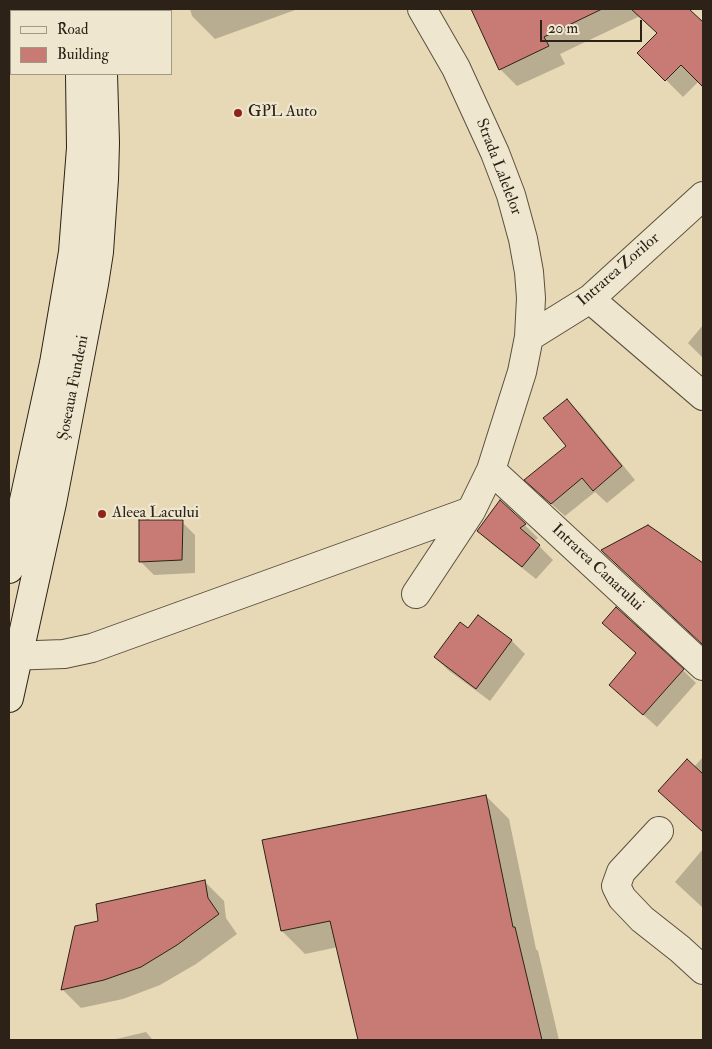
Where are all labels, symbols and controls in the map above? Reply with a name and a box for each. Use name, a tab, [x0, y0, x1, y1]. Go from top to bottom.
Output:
legend	[10, 10, 172, 75]
scale bar	[542, 10, 644, 42]
text: 20 m	[548, 19, 578, 38]
text: Road	[57, 20, 88, 39]
text: Building	[57, 45, 109, 64]
place label: GPL Auto	[248, 103, 317, 123]
marker: GPL Auto	[232, 107, 244, 119]
street label: Strada Lalelelor	[471, 116, 525, 218]
street label: Intrarea Zorilor	[574, 229, 664, 311]
street label: Șoseaua Fundeni	[54, 334, 94, 442]
place label: Aleea Lacului	[112, 504, 199, 524]
marker: Aleea Lacului	[96, 508, 108, 520]
street label: Intrarea Canarului	[547, 520, 647, 616]

